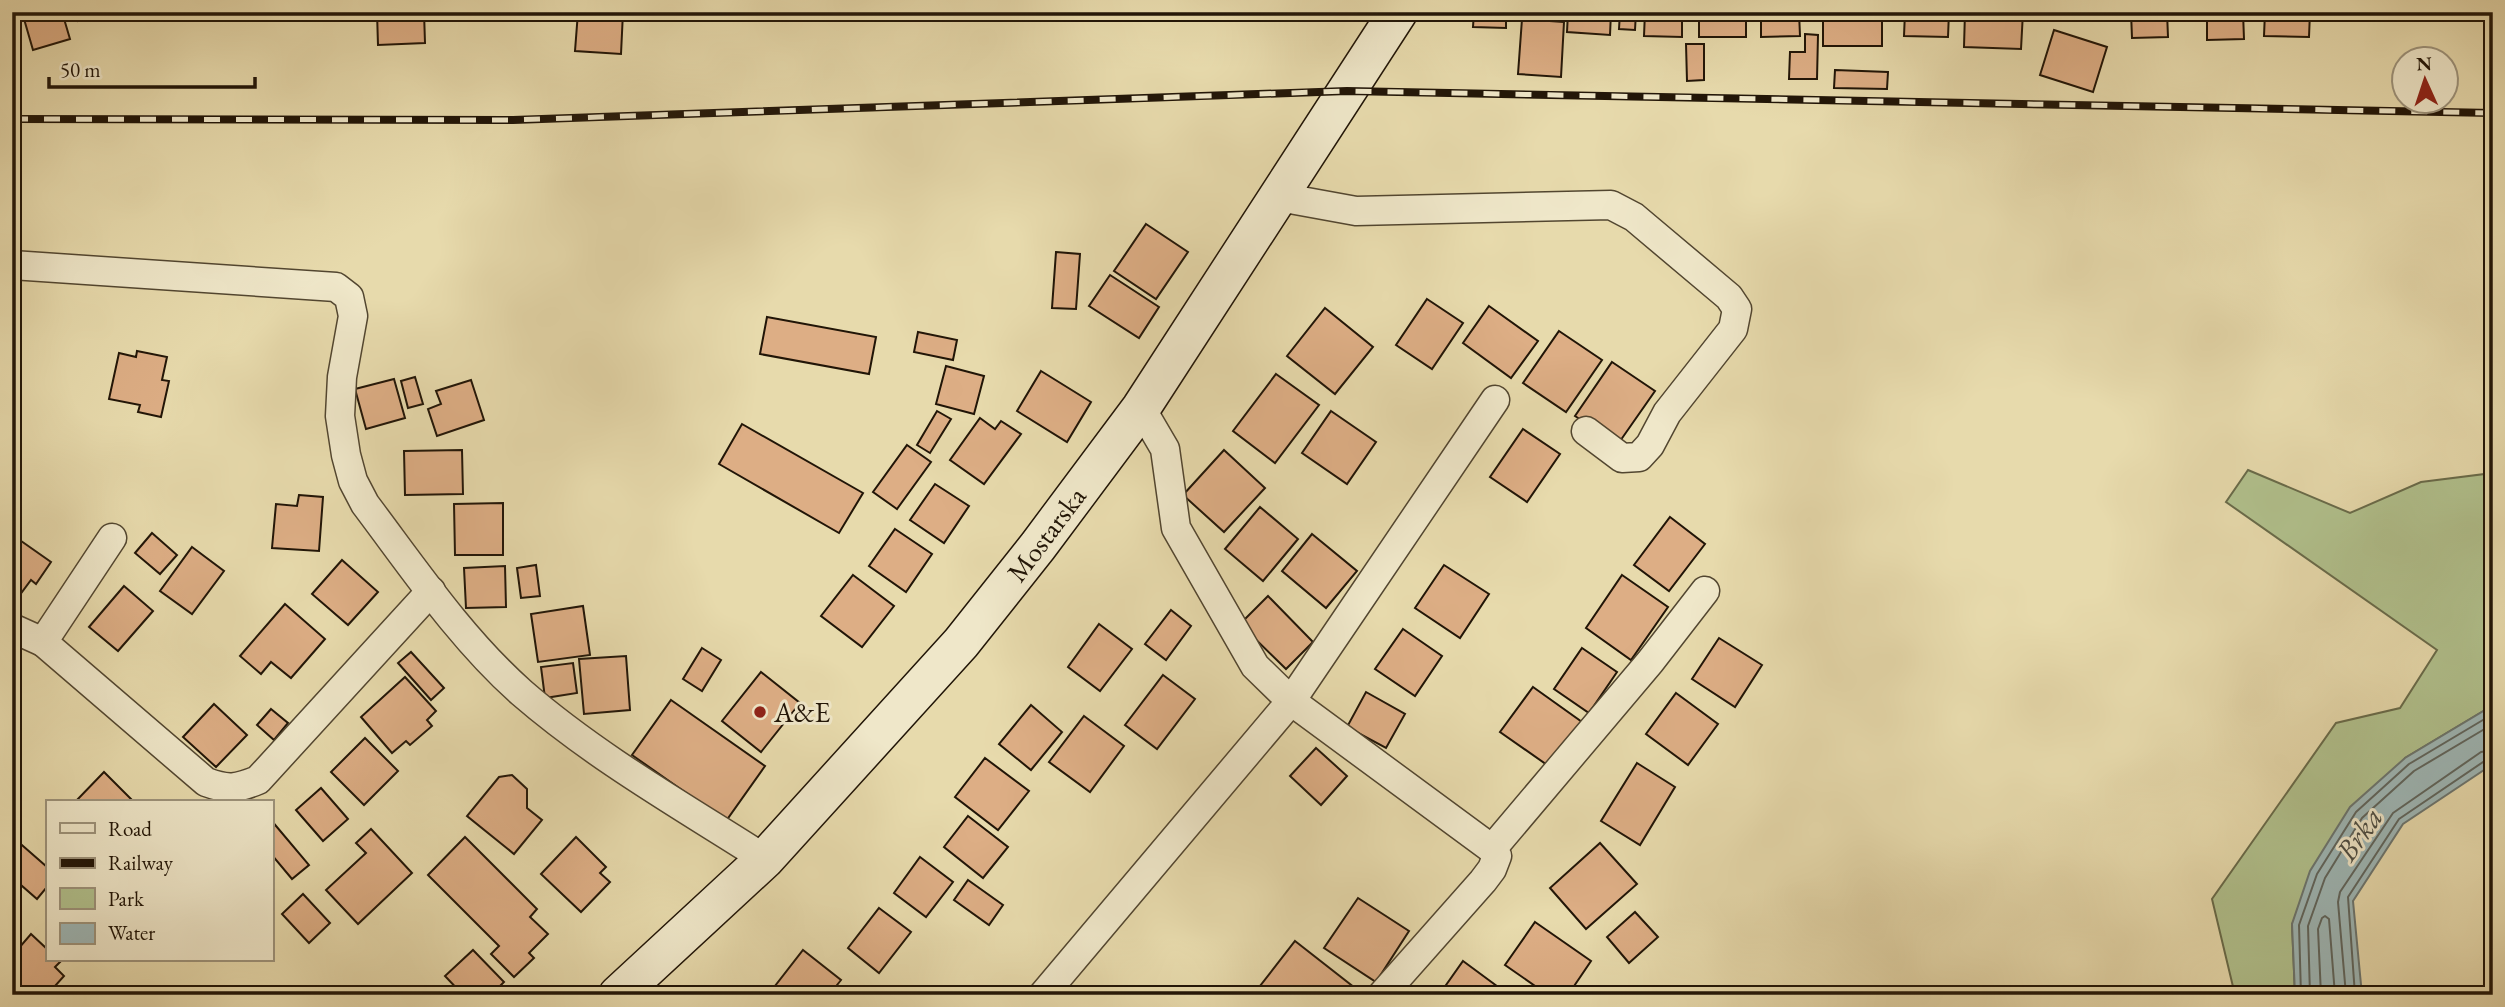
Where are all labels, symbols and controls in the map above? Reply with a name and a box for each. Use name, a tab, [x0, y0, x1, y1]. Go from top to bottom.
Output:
scale bar	[49, 46, 256, 90]
north arrow	[2390, 46, 2460, 116]
text: N	[2416, 51, 2433, 76]
text: 50 m	[60, 56, 101, 83]
street label: Mostarska	[998, 478, 1094, 589]
place label: A&E	[773, 694, 831, 730]
marker: A&E	[752, 704, 768, 720]
legend	[46, 800, 273, 962]
water label: Brka	[2326, 800, 2391, 869]
text: Road	[108, 815, 152, 842]
text: Railway	[108, 849, 174, 876]
text: Park	[108, 885, 145, 912]
text: Water	[108, 919, 155, 946]

